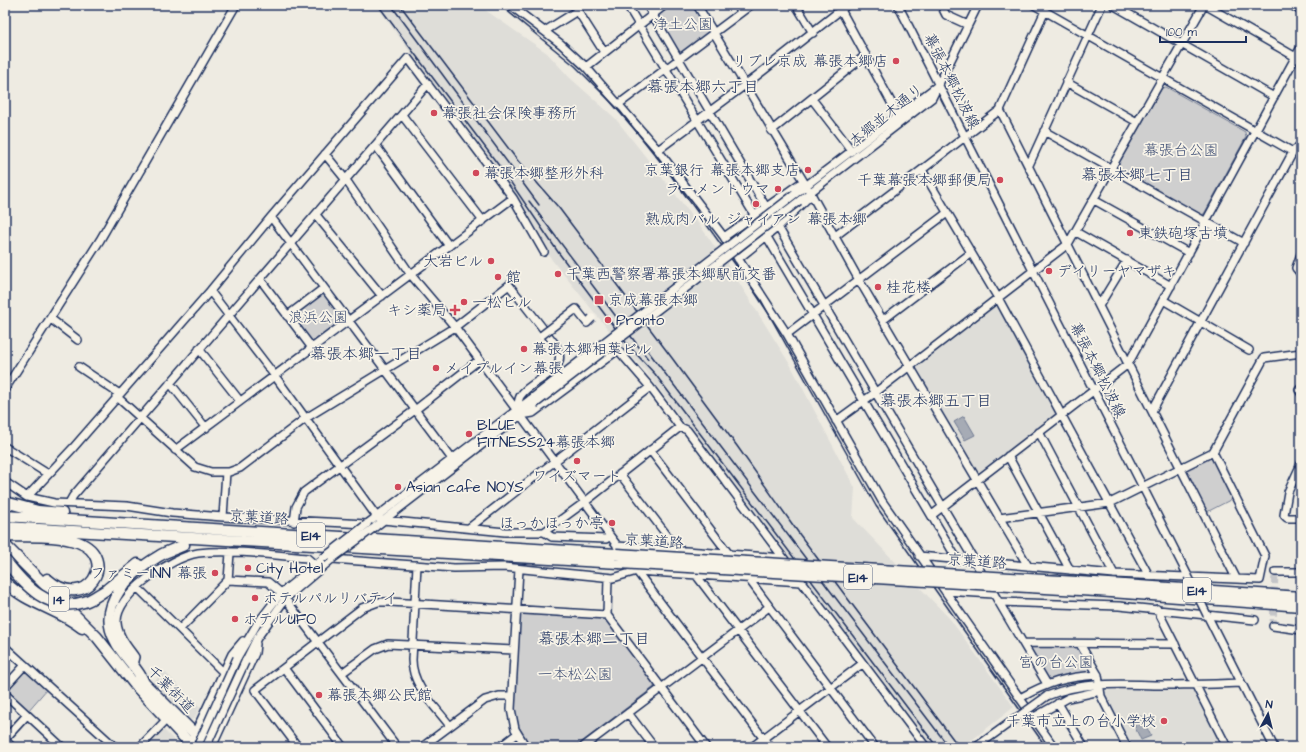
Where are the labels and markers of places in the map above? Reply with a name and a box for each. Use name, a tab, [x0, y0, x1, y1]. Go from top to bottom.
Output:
place label: リブレ京成 幕張本郷店	[732, 51, 888, 72]
marker: リブレ京成 幕張本郷店	[891, 56, 901, 66]
place label: 幕張社会保険事務所	[442, 103, 577, 124]
marker: 幕張社会保険事務所	[429, 108, 439, 118]
place label: 京葉銀行 幕張本郷支店	[644, 160, 800, 181]
place label: 幕張本郷整形外科	[484, 163, 604, 184]
marker: 京葉銀行 幕張本郷支店	[803, 165, 813, 175]
marker: 幕張本郷整形外科	[471, 168, 481, 178]
place label: 千葉幕張本郷郵便局	[857, 170, 992, 191]
marker: 千葉幕張本郷郵便局	[995, 175, 1005, 185]
place label: ラーメントウマ	[665, 179, 770, 200]
marker: ラーメントウマ	[773, 184, 783, 194]
marker: 熟成肉バル ジャイアン 幕張本郷	[751, 199, 761, 209]
place label: 熟成肉バル ジャイアン 幕張本郷	[645, 209, 867, 230]
place label: 東鉄砲塚古墳	[1138, 223, 1228, 244]
marker: 東鉄砲塚古墳	[1125, 228, 1135, 238]
place label: 大岩ビル	[423, 251, 483, 272]
marker: 大岩ビル	[486, 256, 496, 266]
place label: デイリーヤマザキ	[1057, 261, 1176, 282]
place label: 千葉西警察署幕張本郷駅前交番	[566, 264, 776, 285]
marker: デイリーヤマザキ	[1044, 266, 1054, 276]
place label: 館	[506, 267, 521, 288]
marker: 千葉西警察署幕張本郷駅前交番	[553, 269, 563, 279]
marker: 館	[493, 272, 503, 282]
place label: 桂花楼	[886, 277, 931, 298]
marker: 桂花楼	[873, 282, 883, 292]
place label: 京成幕張本郷	[608, 290, 698, 311]
place label: 一松ビル	[472, 292, 532, 313]
marker: 京成幕張本郷	[593, 294, 605, 306]
marker: 一松ビル	[459, 297, 469, 307]
place label: キシ薬局	[387, 300, 447, 321]
marker: キシ薬局	[450, 305, 460, 315]
place label: Pronto	[616, 310, 665, 331]
marker: Pronto	[603, 315, 613, 325]
place label: 幕張本郷相葉ビル	[532, 339, 652, 360]
marker: 幕張本郷相葉ビル	[519, 344, 529, 354]
place label: メイプルイン幕張	[444, 358, 563, 379]
marker: メイプルイン幕張	[431, 363, 441, 373]
place label: BLUE FITNESS24幕張本郷	[477, 415, 615, 453]
marker: BLUE FITNESS24幕張本郷	[464, 429, 474, 439]
marker: ワイズマート	[572, 456, 582, 466]
place label: ワイズマート	[532, 466, 622, 487]
place label: Asian cafe NOYS	[406, 477, 524, 498]
marker: Asian cafe NOYS	[393, 482, 403, 492]
place label: ほっかほっか亭	[499, 513, 604, 534]
marker: ほっかほっか亭	[607, 518, 617, 528]
place label: City Hotel	[256, 558, 323, 580]
place label: ファミーINN 幕張	[90, 563, 207, 584]
marker: City Hotel	[243, 563, 253, 573]
marker: ファミーINN 幕張	[210, 568, 220, 578]
place label: ホテルパルリバテイ	[263, 588, 397, 609]
marker: ホテルパルリバテイ	[250, 593, 260, 603]
place label: ホテルUFO	[243, 609, 316, 630]
marker: ホテルUFO	[230, 614, 240, 624]
place label: 幕張本郷公民館	[327, 685, 432, 706]
marker: 幕張本郷公民館	[314, 690, 324, 700]
place label: 千葉市立上の台小学校	[1006, 711, 1156, 732]
marker: 千葉市立上の台小学校	[1159, 716, 1169, 726]

